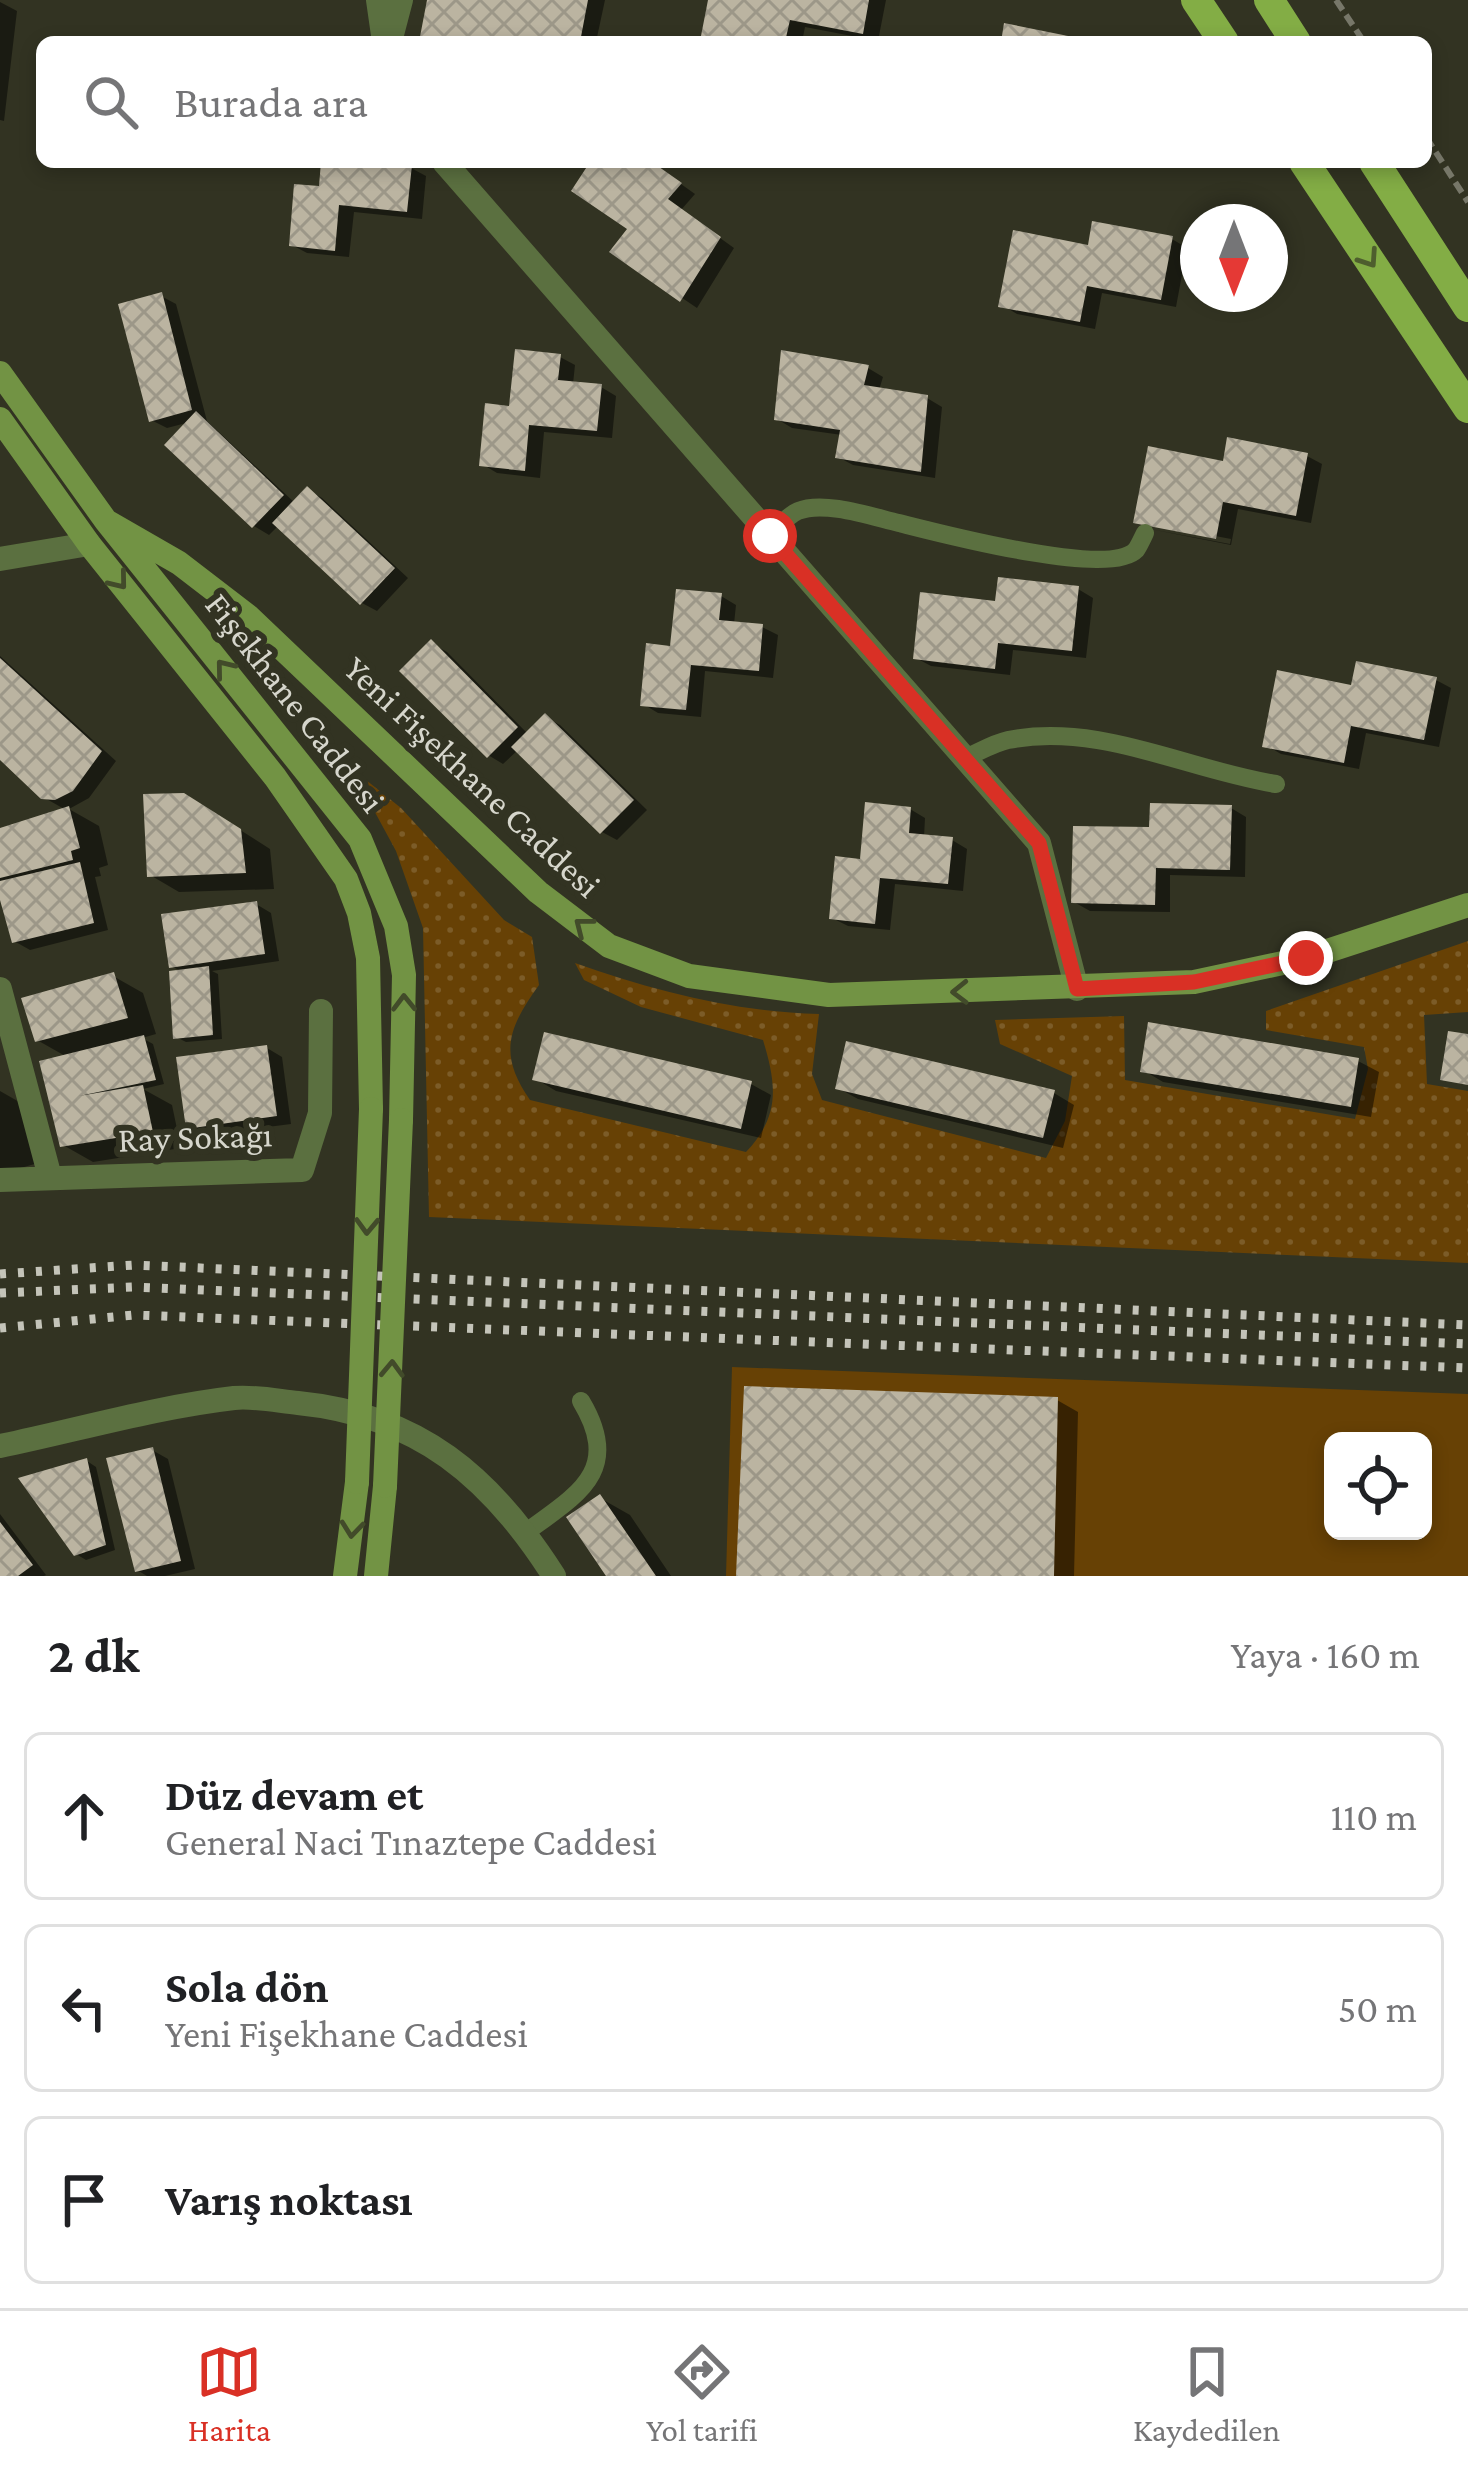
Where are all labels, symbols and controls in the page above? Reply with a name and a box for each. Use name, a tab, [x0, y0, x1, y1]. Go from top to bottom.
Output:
search box	[36, 36, 1432, 168]
icon: search	[78, 69, 144, 135]
text: Burada ara	[174, 77, 368, 127]
north arrow	[1180, 204, 1288, 312]
one-way arrow	[1355, 246, 1377, 268]
route start	[743, 509, 797, 563]
one-way arrow	[104, 568, 126, 590]
street label: Fişekhane Caddesi	[197, 585, 393, 820]
street label: Yeni Fişekhane Caddesi	[336, 648, 608, 906]
one-way arrow	[217, 660, 239, 682]
one-way arrow	[575, 919, 597, 941]
route end	[1279, 931, 1333, 985]
one-way arrow	[950, 978, 969, 1004]
one-way arrow	[391, 993, 417, 1011]
street label: Ray Sokağı	[117, 1114, 273, 1160]
one-way arrow	[354, 1217, 380, 1236]
one-way arrow	[379, 1359, 405, 1378]
map controls	[1324, 1432, 1432, 1540]
button: locate	[1324, 1432, 1432, 1540]
one-way arrow	[340, 1520, 365, 1539]
text: 2 dk	[48, 1626, 139, 1683]
text: Yaya · 160 m	[1231, 1633, 1420, 1676]
text: Düz devam et	[165, 1770, 423, 1820]
icon: ahead	[51, 1783, 117, 1849]
text: 110 m	[1330, 1795, 1417, 1838]
text: General Naci Tınaztepe Caddesi	[165, 1820, 657, 1863]
text: Sola dön	[165, 1962, 328, 2012]
icon: left	[51, 1975, 117, 2041]
text: 50 m	[1338, 1987, 1417, 2030]
text: Yeni Fişekhane Caddesi	[165, 2012, 528, 2055]
icon: arrive	[51, 2167, 117, 2233]
text: Varış noktası	[165, 2175, 413, 2225]
tab: Harita	[188, 2339, 271, 2448]
tab: Yol tarifi	[646, 2339, 758, 2448]
tab: Kaydedilen	[1133, 2339, 1280, 2448]

